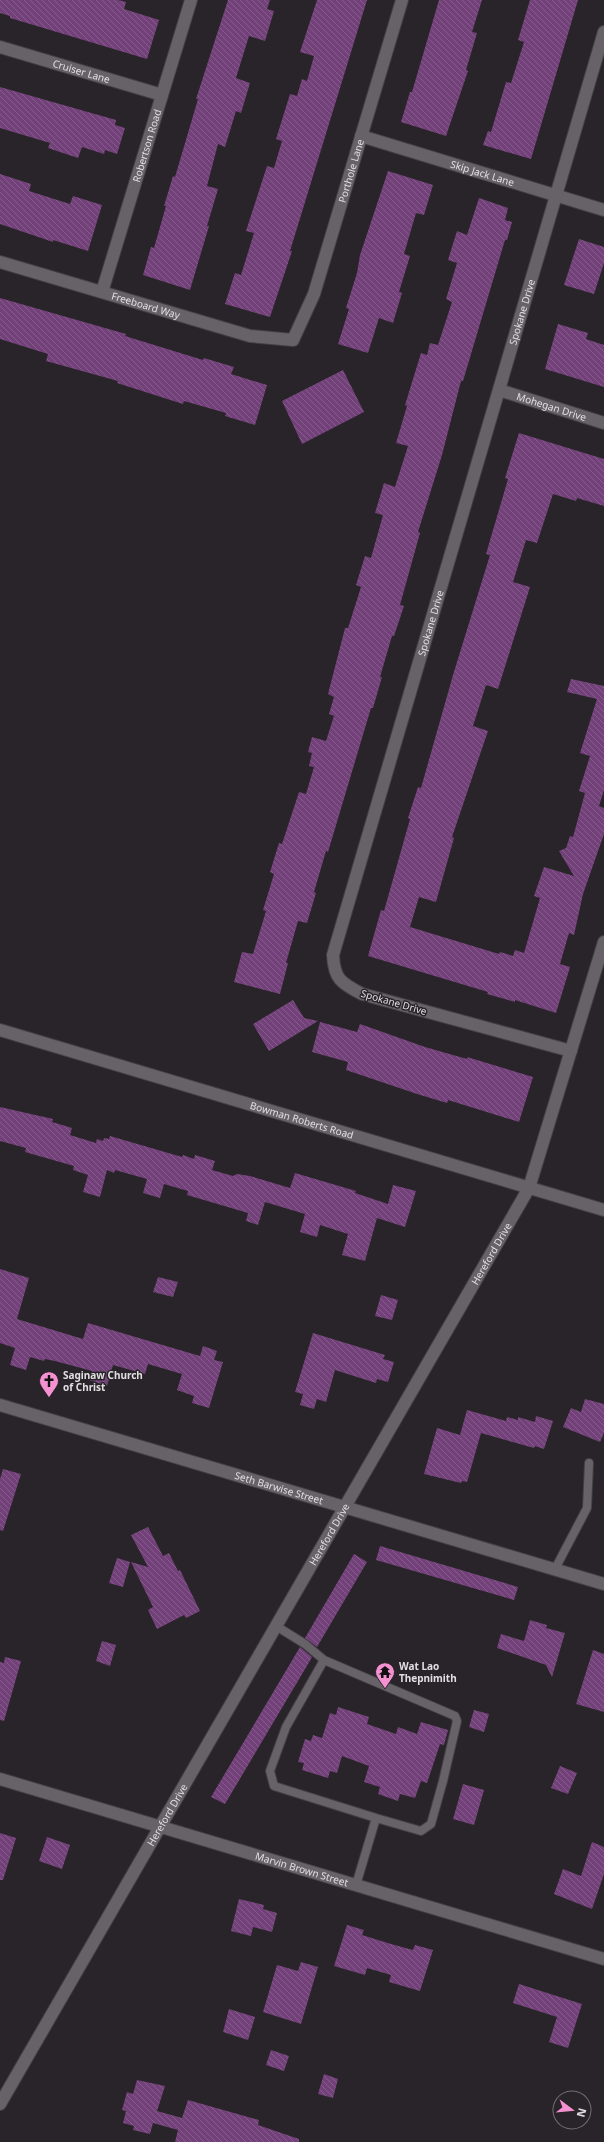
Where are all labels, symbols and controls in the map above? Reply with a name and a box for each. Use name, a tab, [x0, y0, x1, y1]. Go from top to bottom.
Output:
street label: Cruiser Lane	[51, 56, 112, 86]
street label: Robertson Road	[129, 107, 164, 184]
street label: Porthole Lane	[335, 137, 367, 204]
street label: Skip Jack Lane	[449, 157, 516, 189]
street label: Spokane Drive	[505, 277, 538, 347]
street label: Freeboard Way	[110, 288, 183, 322]
street label: Mohegan Drive	[515, 389, 588, 424]
street label: Spokane Drive	[414, 588, 447, 658]
street label: Spokane Drive	[359, 986, 429, 1018]
street label: Bowman Roberts Road	[248, 1098, 355, 1142]
street label: Hereford Drive	[468, 1220, 515, 1287]
place label: Saginaw Church of Christ	[63, 1368, 143, 1394]
church icon: Saginaw Church of Christ	[38, 1370, 60, 1398]
street label: Seth Barwise Street	[233, 1468, 325, 1507]
street label: Hereford Drive	[306, 1500, 353, 1568]
place label: Wat Lao Thepnimith	[399, 1659, 457, 1685]
temple icon: Wat Lao Thepnimith	[374, 1661, 396, 1689]
street label: Hereford Drive	[144, 1781, 191, 1848]
street label: Marvin Brown Street	[254, 1849, 350, 1890]
north arrow	[552, 2090, 592, 2130]
text: N	[574, 2107, 591, 2119]

